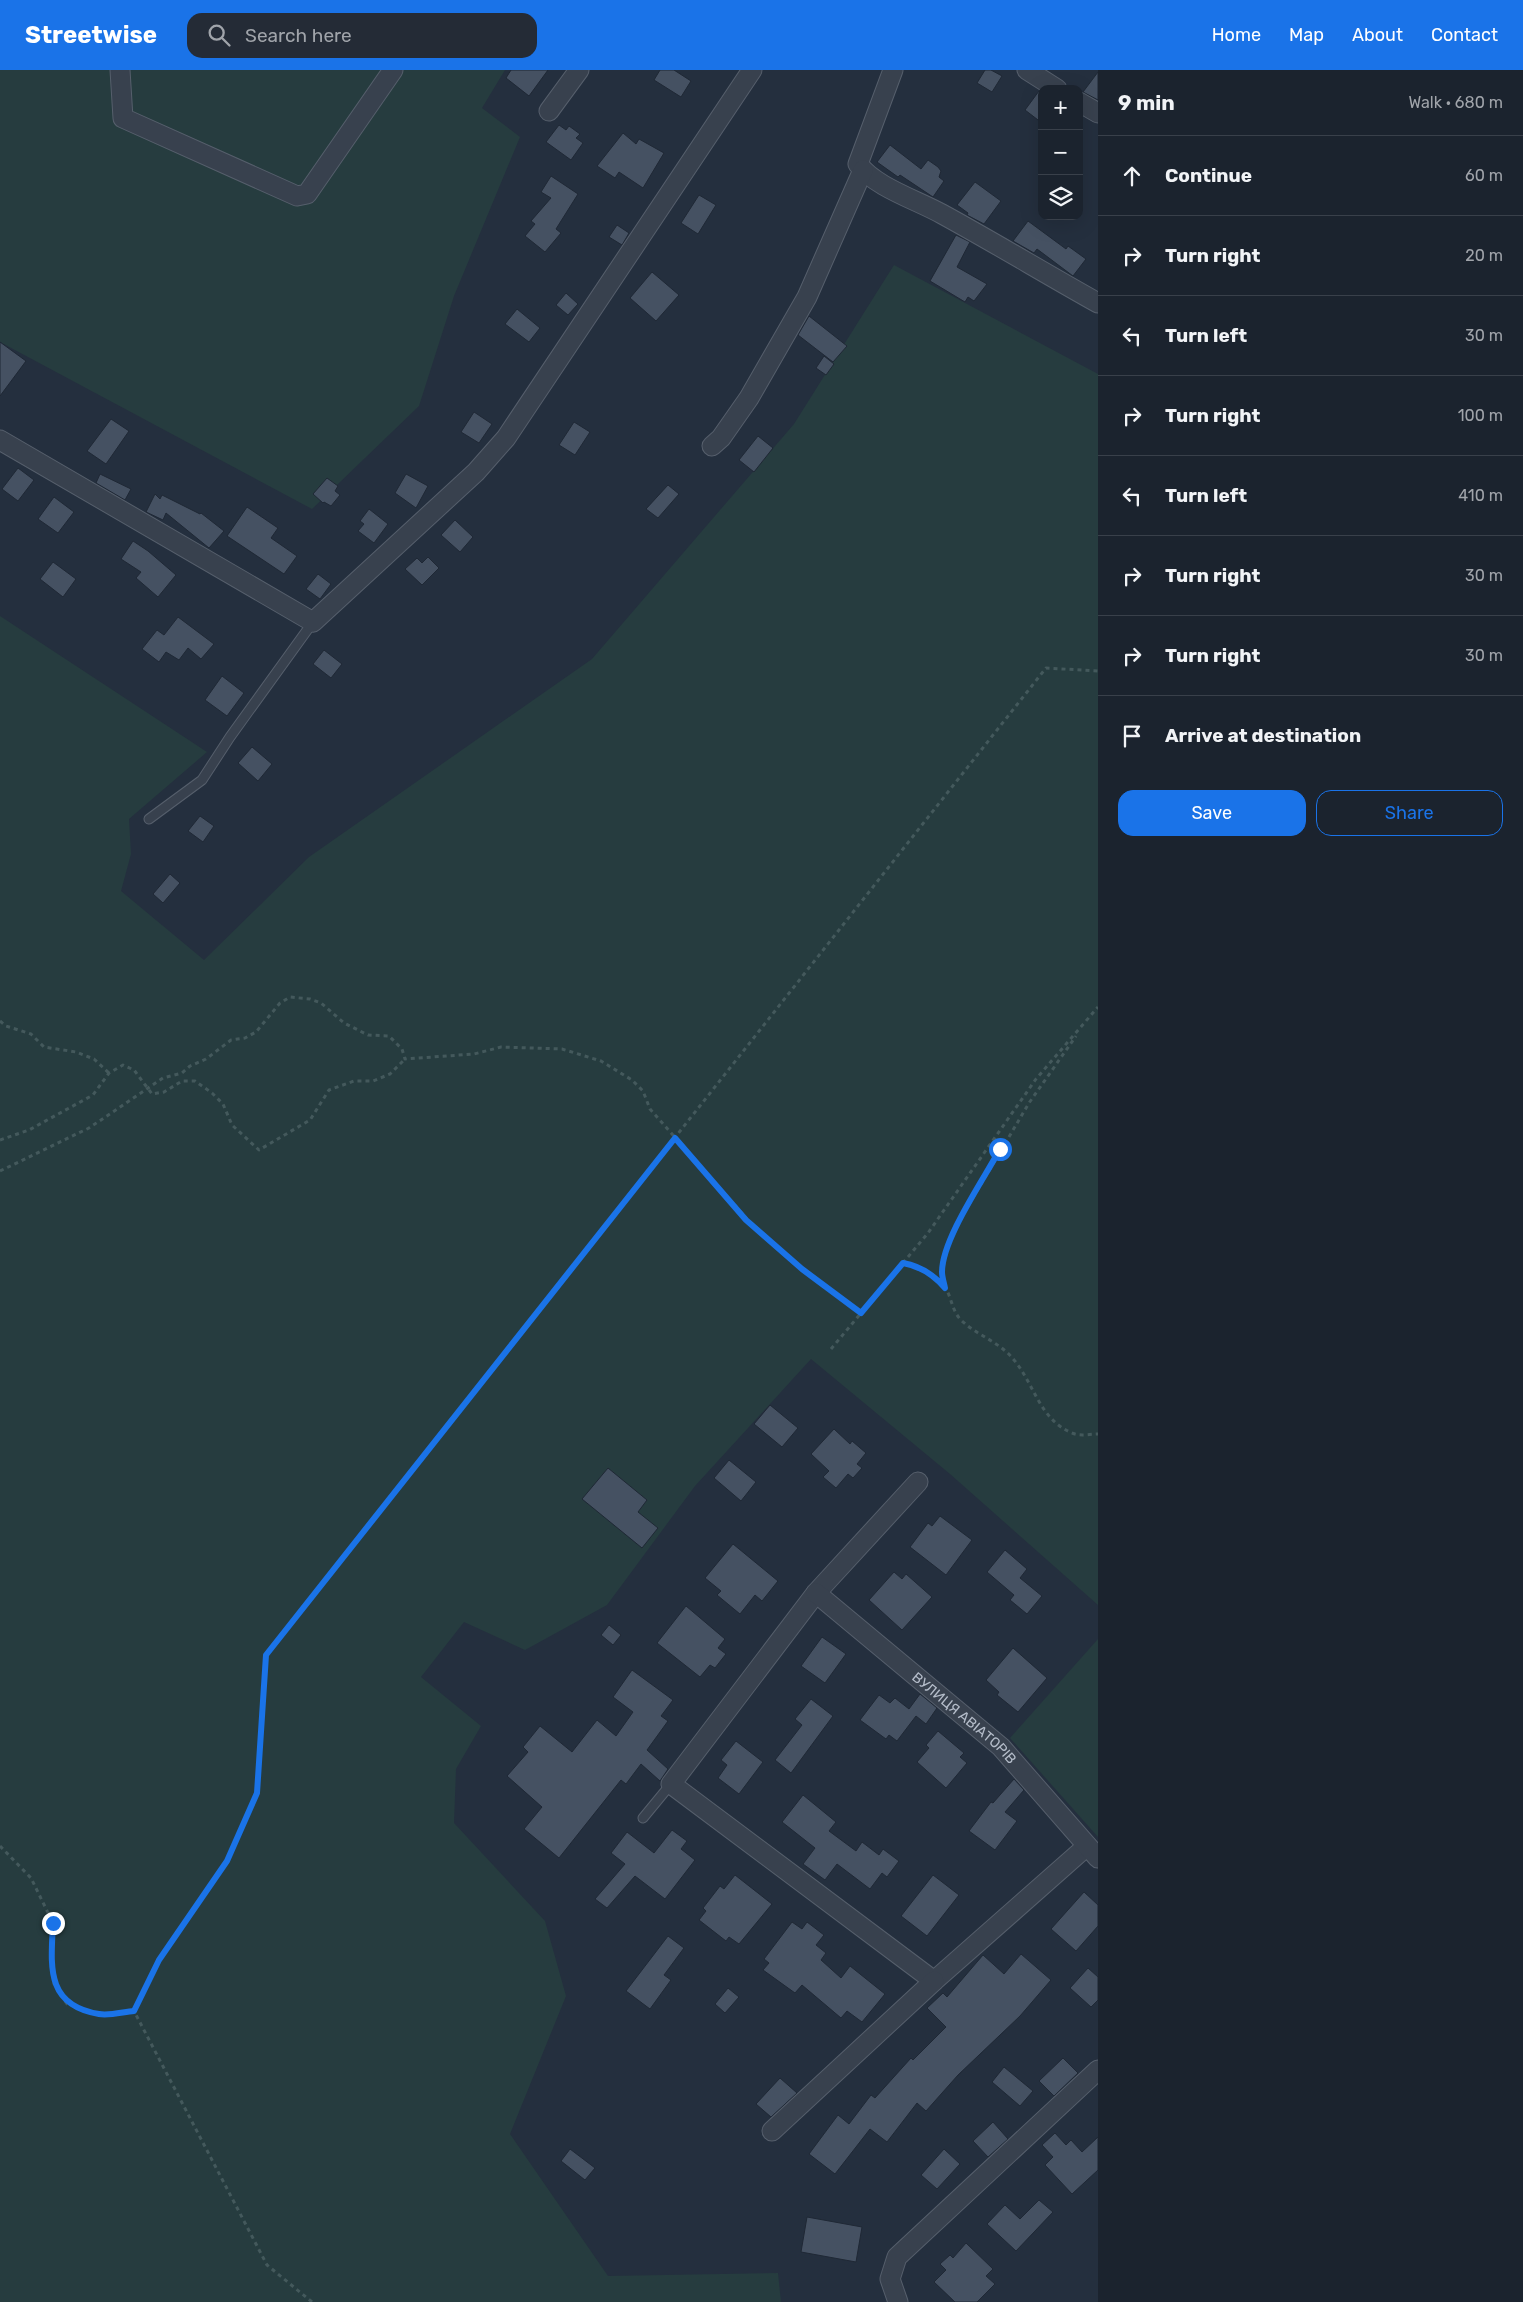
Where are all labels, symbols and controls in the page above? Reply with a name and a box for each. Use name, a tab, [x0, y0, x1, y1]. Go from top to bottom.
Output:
search box	[187, 13, 537, 58]
text: Streetwise	[25, 21, 157, 49]
icon: search	[205, 21, 233, 49]
text: Search here	[245, 24, 352, 47]
text: Home	[1212, 24, 1261, 46]
text: Map	[1289, 24, 1324, 46]
text: About	[1352, 24, 1403, 46]
text: Contact	[1431, 24, 1498, 46]
map controls	[1038, 85, 1083, 220]
button: +	[1038, 85, 1083, 130]
text: 9 min	[1118, 90, 1175, 115]
text: Walk · 680 m	[1408, 93, 1503, 112]
button: −	[1038, 130, 1083, 175]
icon: ahead	[1118, 162, 1146, 190]
text: Continue	[1165, 164, 1252, 187]
text: 60 m	[1465, 166, 1503, 185]
button: layers	[1038, 175, 1083, 220]
icon: right	[1118, 242, 1146, 270]
text: Turn right	[1165, 244, 1260, 267]
text: 20 m	[1465, 246, 1503, 265]
icon: left	[1118, 322, 1146, 350]
text: Turn left	[1165, 324, 1247, 347]
text: 30 m	[1465, 326, 1503, 345]
icon: right	[1118, 402, 1146, 430]
text: Turn right	[1165, 404, 1260, 427]
text: 100 m	[1458, 406, 1503, 425]
icon: left	[1118, 482, 1146, 510]
text: Turn left	[1165, 484, 1247, 507]
text: 410 m	[1458, 486, 1503, 505]
icon: right	[1118, 562, 1146, 590]
text: Turn right	[1165, 564, 1260, 587]
text: 30 m	[1465, 566, 1503, 585]
icon: right	[1118, 642, 1146, 670]
text: Turn right	[1165, 644, 1260, 667]
text: 30 m	[1465, 646, 1503, 665]
icon: arrive	[1118, 722, 1146, 750]
text: Arrive at destination	[1165, 724, 1361, 747]
button: Save	[1118, 790, 1306, 836]
button: Share	[1316, 790, 1503, 836]
route start	[989, 1138, 1012, 1161]
street label: ВУЛИЦЯ АВІАТОРІВ	[909, 1669, 1020, 1768]
route end	[42, 1912, 65, 1935]

